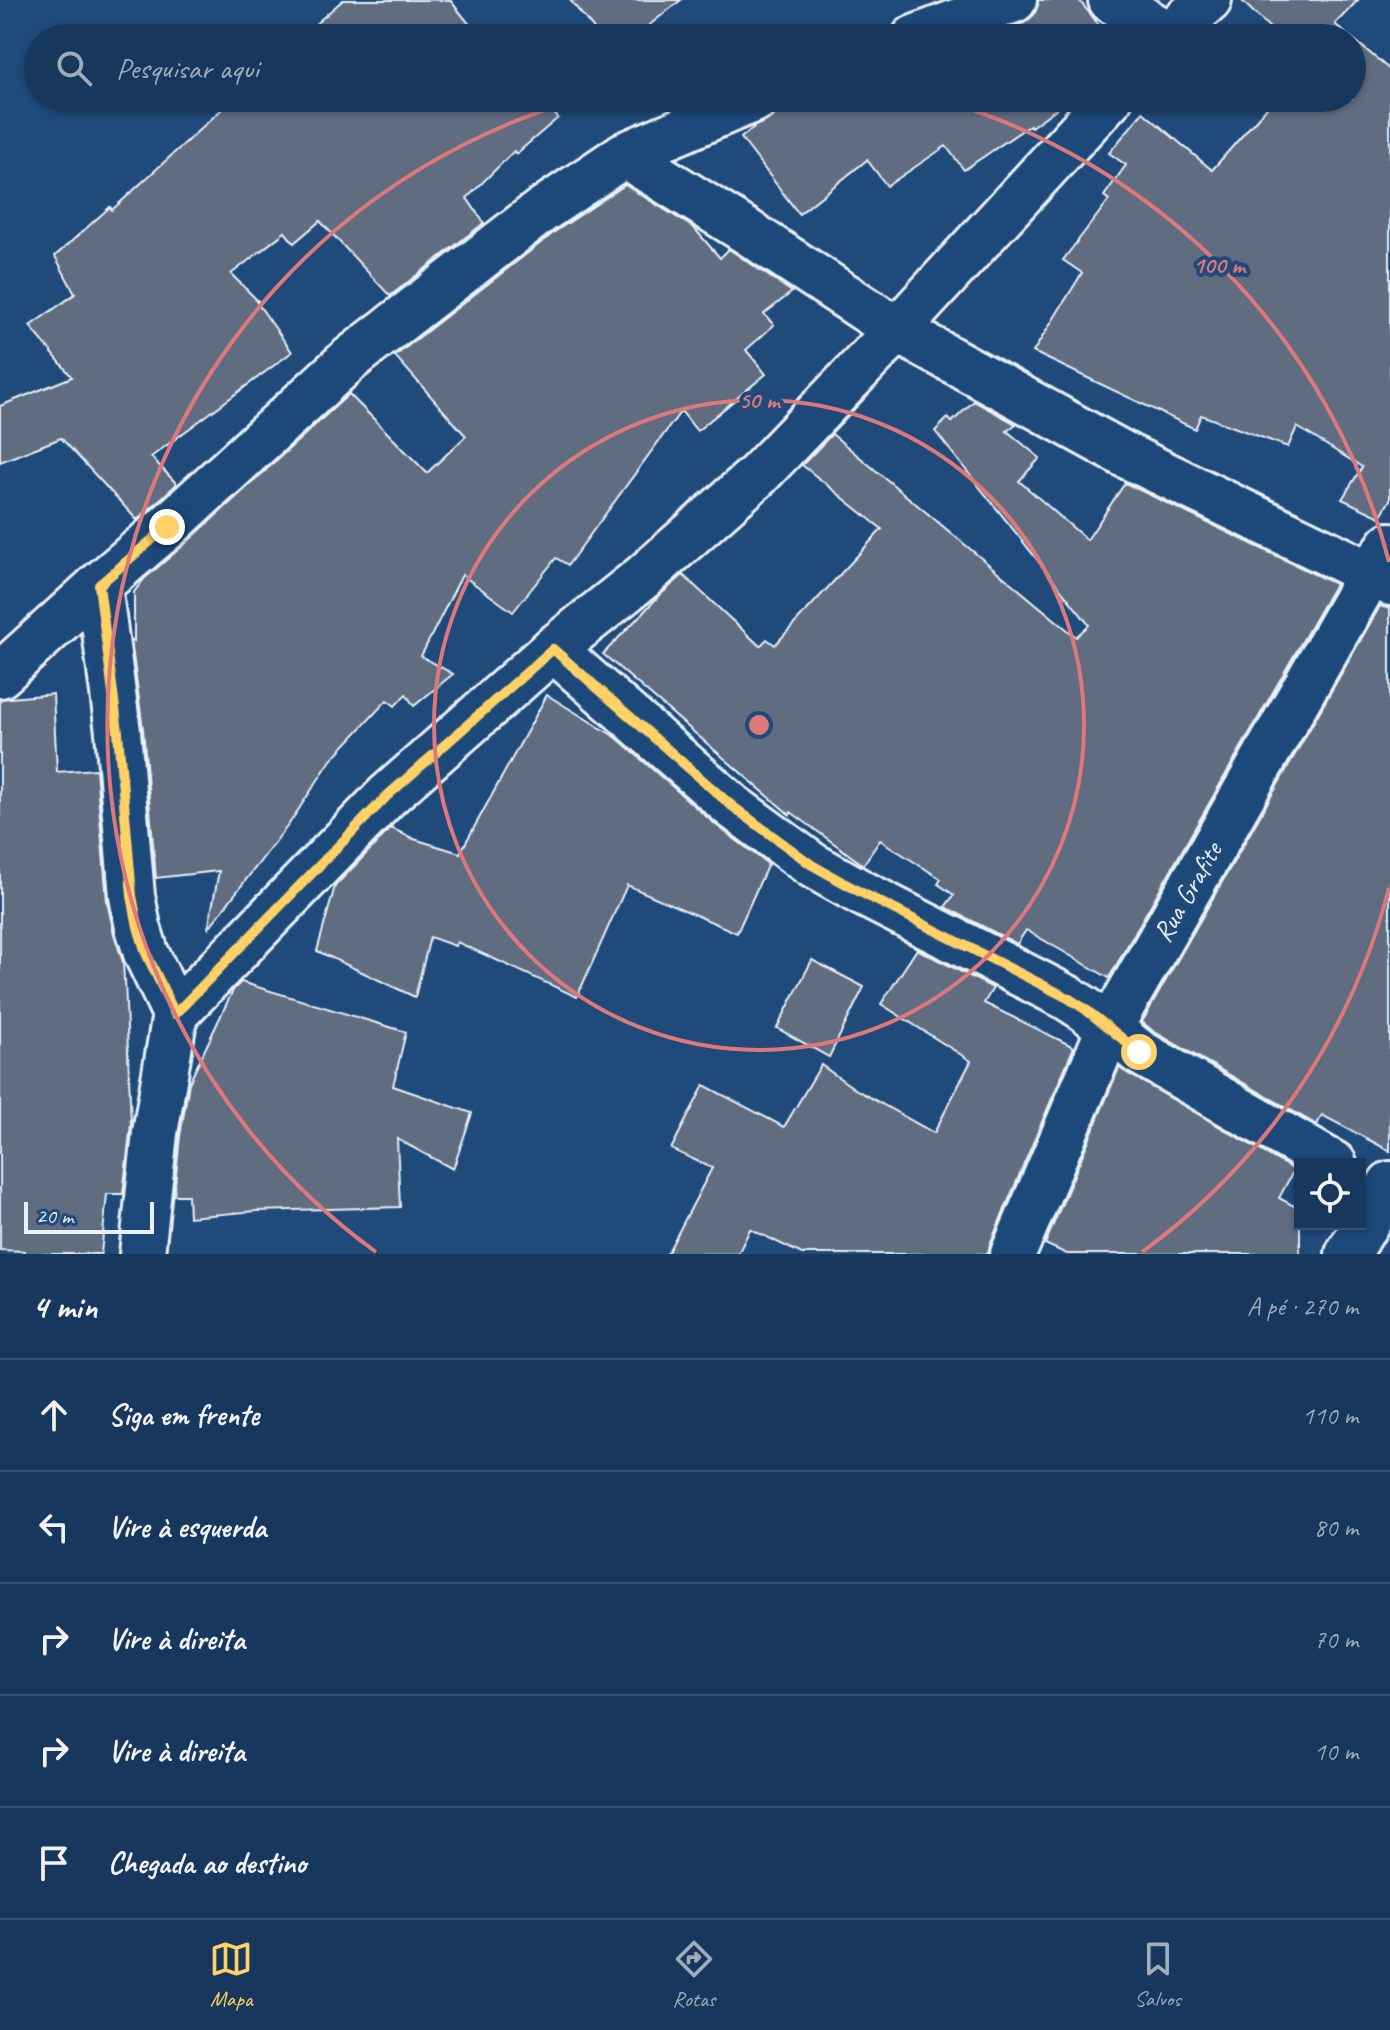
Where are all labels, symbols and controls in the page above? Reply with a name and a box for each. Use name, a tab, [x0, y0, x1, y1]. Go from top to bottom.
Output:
search box	[24, 24, 1366, 112]
icon: search	[52, 46, 96, 90]
text: Pesquisar aqui	[116, 49, 259, 87]
text: 100 m	[1193, 250, 1247, 280]
text: 50 m	[739, 385, 782, 415]
route end	[149, 509, 185, 545]
centre of rings	[745, 711, 773, 739]
street label: Rua Grafite	[1145, 834, 1230, 948]
route start	[1121, 1034, 1157, 1070]
map controls	[1294, 1158, 1366, 1230]
button: locate	[1294, 1158, 1366, 1230]
scale bar	[24, 1198, 154, 1234]
text: 20 m	[36, 1202, 73, 1230]
text: 4 min	[32, 1285, 97, 1328]
text: A pé · 270 m	[1247, 1290, 1358, 1323]
icon: ahead	[32, 1393, 76, 1437]
text: Siga em frente	[108, 1396, 259, 1434]
text: 110 m	[1302, 1399, 1358, 1432]
icon: left	[32, 1505, 76, 1549]
text: Vire à esquerda	[108, 1508, 266, 1546]
text: 80 m	[1314, 1511, 1358, 1544]
icon: right	[32, 1617, 76, 1661]
text: Vire à direita	[108, 1620, 245, 1658]
text: 70 m	[1314, 1623, 1358, 1656]
icon: right	[32, 1729, 76, 1773]
text: Vire à direita	[108, 1732, 245, 1770]
text: 10 m	[1314, 1735, 1358, 1768]
icon: arrive	[32, 1841, 76, 1885]
text: Chegada ao destino	[108, 1844, 306, 1882]
tab: Mapa	[209, 1937, 253, 2013]
tab: Rotas	[672, 1937, 716, 2013]
tab: Salvos	[1134, 1937, 1181, 2013]

